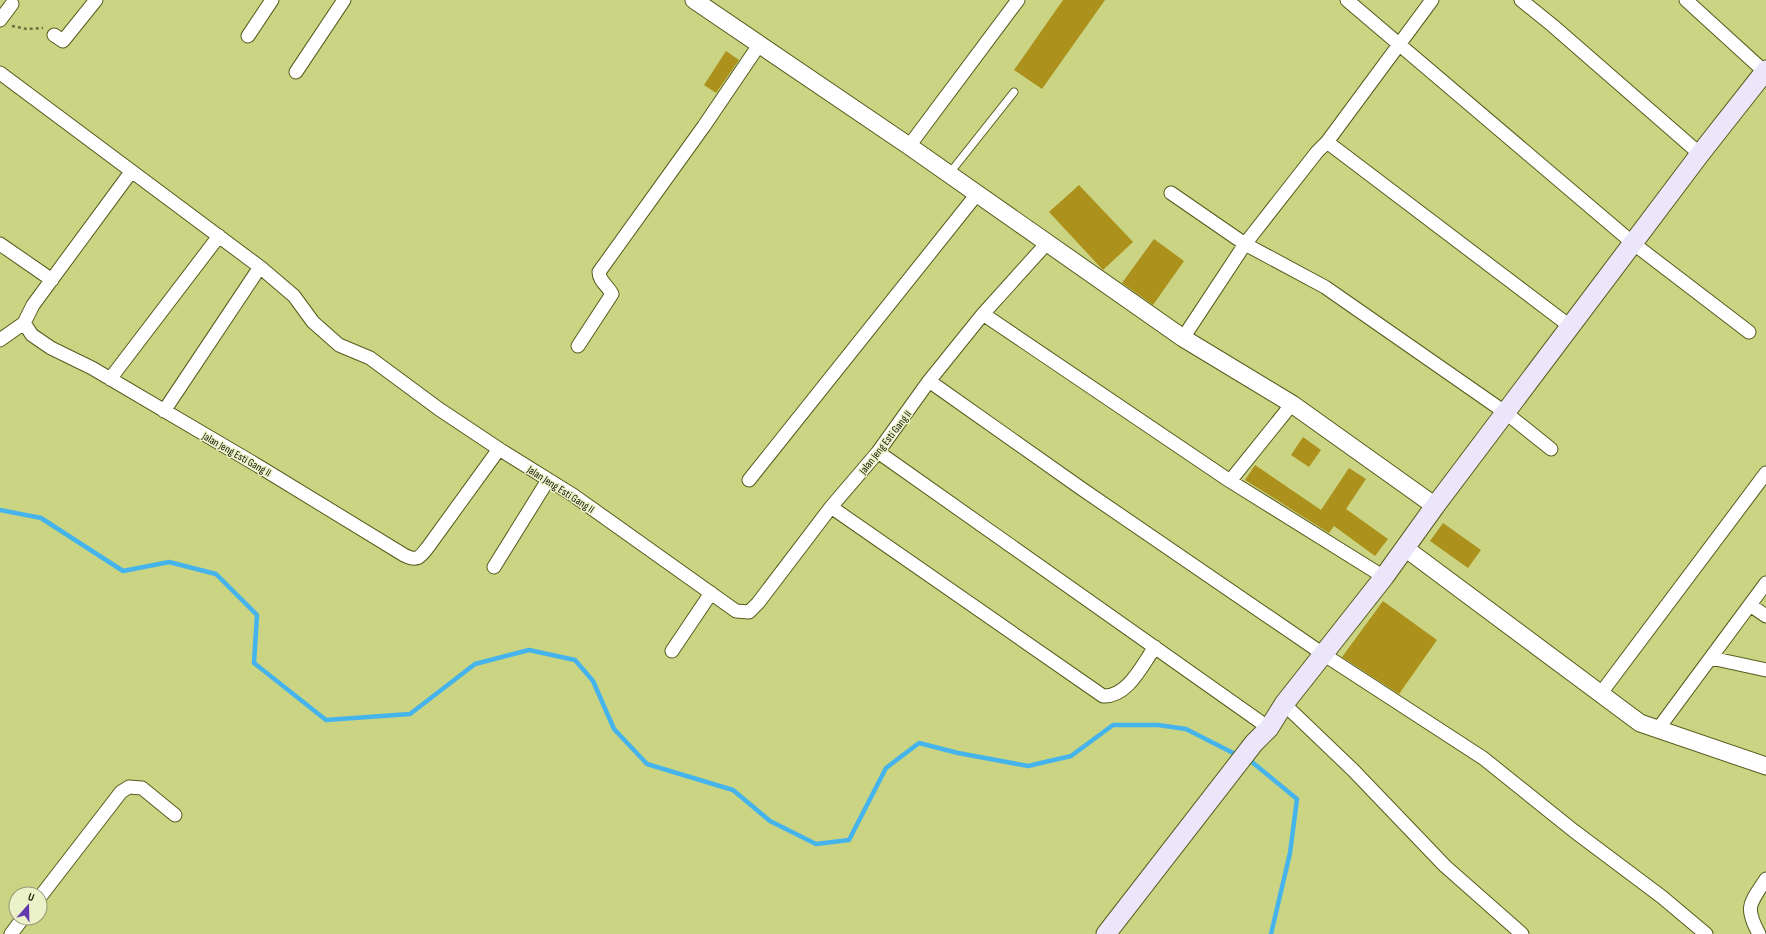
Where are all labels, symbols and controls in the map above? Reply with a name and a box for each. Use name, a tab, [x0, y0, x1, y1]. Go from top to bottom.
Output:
street label: Jalan Jeng Esti Gang II	[856, 408, 914, 478]
street label: Jalan Jeng Esti Gang II	[199, 429, 273, 479]
street label: Jalan Jeng Esti Gang II	[524, 462, 597, 516]
north arrow	[8, 886, 48, 926]
text: U	[26, 890, 36, 904]

